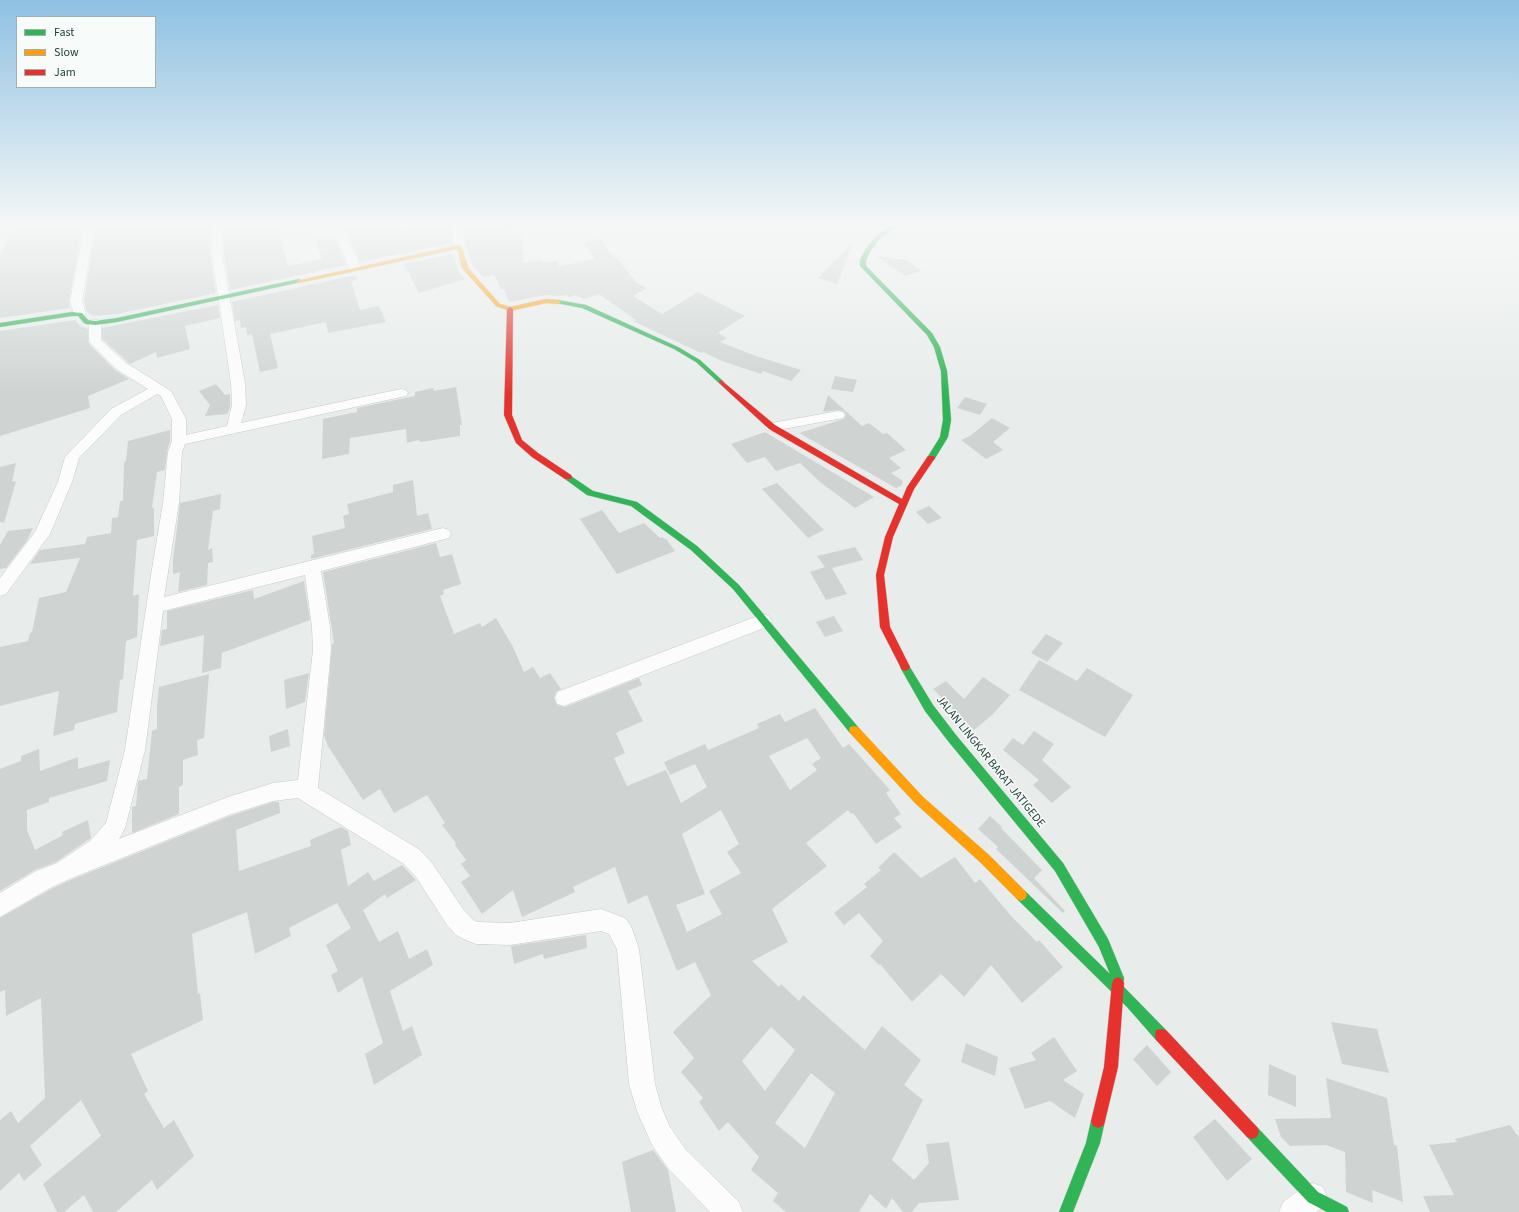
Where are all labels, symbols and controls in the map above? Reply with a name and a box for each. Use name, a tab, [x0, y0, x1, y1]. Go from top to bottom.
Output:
legend	[16, 16, 156, 88]
text: Fast	[54, 24, 74, 41]
text: Slow	[54, 44, 79, 61]
text: Jam	[54, 64, 76, 81]
street label: JALAN LINGKAR BARAT JATIGEDE	[932, 693, 1048, 831]

